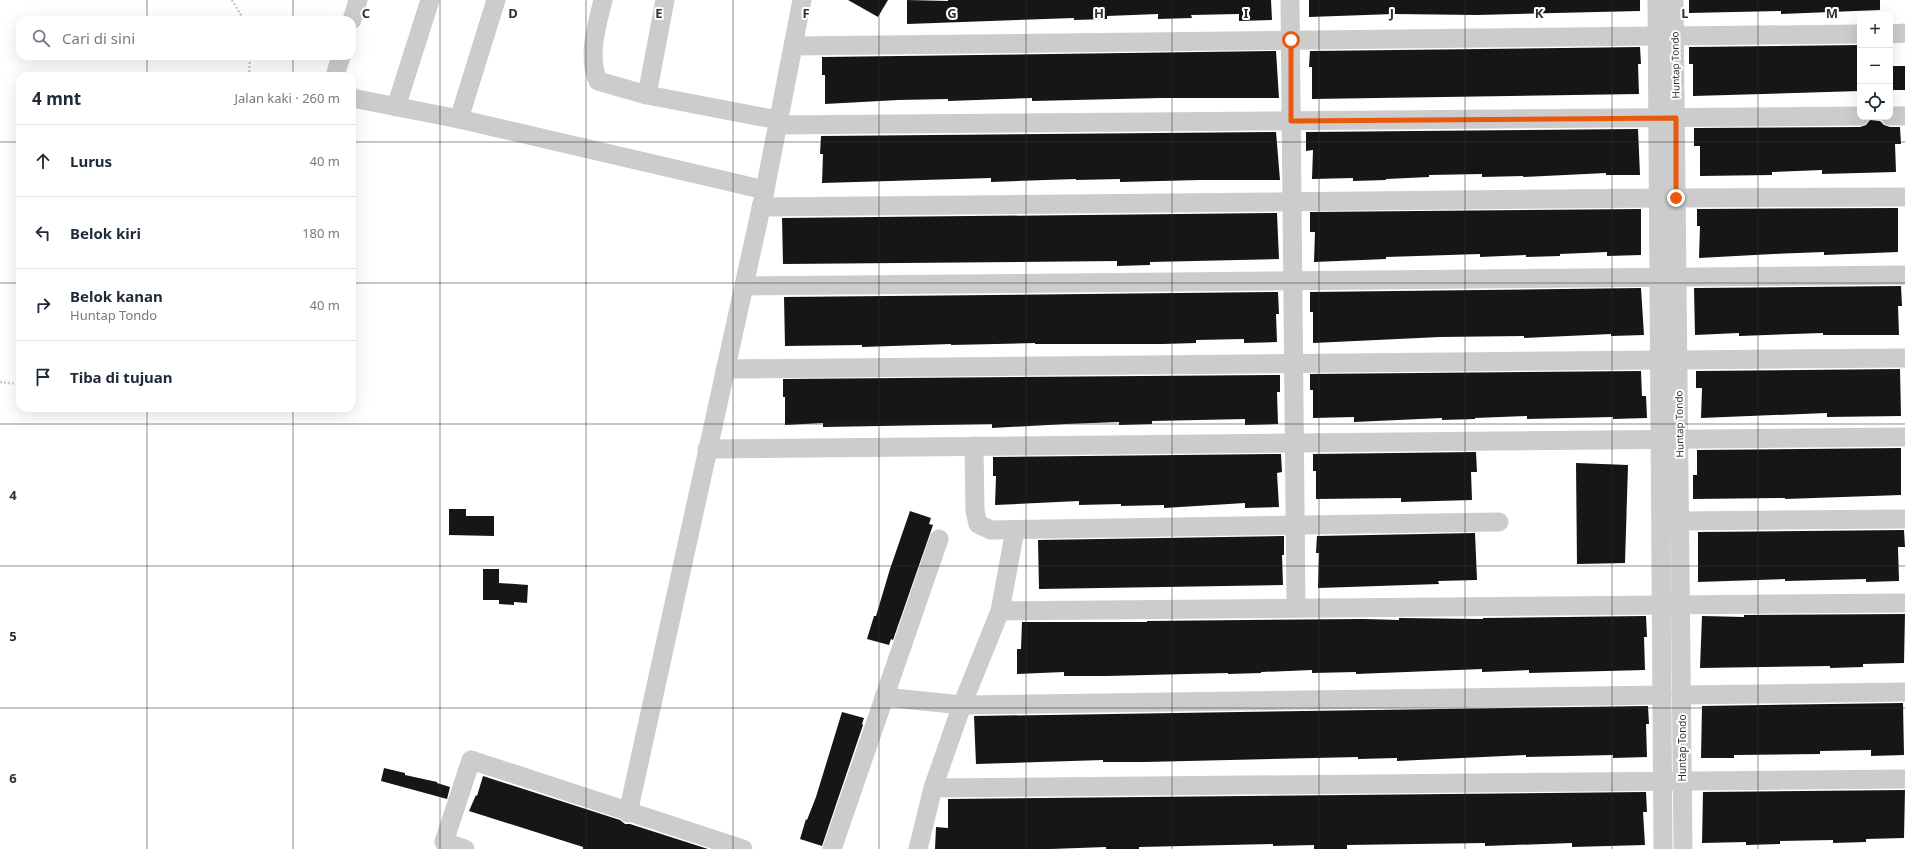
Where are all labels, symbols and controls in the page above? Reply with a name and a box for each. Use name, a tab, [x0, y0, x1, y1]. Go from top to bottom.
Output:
text: C	[362, 4, 370, 22]
text: D	[508, 4, 518, 22]
text: E	[655, 4, 663, 22]
text: F	[802, 4, 810, 22]
text: G	[947, 4, 957, 22]
text: H	[1094, 4, 1104, 22]
text: I	[1243, 4, 1249, 22]
text: J	[1389, 4, 1394, 22]
text: K	[1535, 4, 1544, 22]
text: L	[1681, 4, 1689, 22]
text: M	[1826, 4, 1838, 22]
map controls	[1857, 12, 1893, 120]
button: +	[1857, 12, 1893, 48]
search box	[16, 16, 356, 60]
icon: search	[30, 27, 52, 49]
text: Cari di sini	[62, 28, 135, 48]
route start	[1282, 31, 1300, 49]
street label: Huntap Tondo	[1667, 31, 1683, 99]
button: −	[1857, 48, 1893, 84]
button: locate	[1857, 84, 1893, 120]
text: 4 mnt	[32, 87, 81, 110]
text: Jalan kaki · 260 m	[234, 89, 340, 107]
icon: ahead	[32, 150, 54, 172]
text: Lurus	[70, 151, 112, 171]
text: 40 m	[310, 152, 340, 170]
route end	[1667, 189, 1685, 207]
icon: left	[32, 222, 54, 244]
text: Belok kiri	[70, 223, 141, 243]
text: 180 m	[302, 224, 340, 242]
text: Belok kanan	[70, 286, 163, 306]
icon: right	[32, 294, 54, 316]
text: 40 m	[310, 296, 340, 314]
text: Huntap Tondo	[70, 306, 157, 324]
icon: arrive	[32, 366, 54, 388]
text: Tiba di tujuan	[70, 367, 173, 387]
street label: Huntap Tondo	[1671, 390, 1687, 458]
text: 4	[9, 486, 17, 504]
text: 5	[9, 627, 17, 645]
street label: Huntap Tondo	[1675, 714, 1689, 782]
text: 6	[9, 769, 17, 787]

